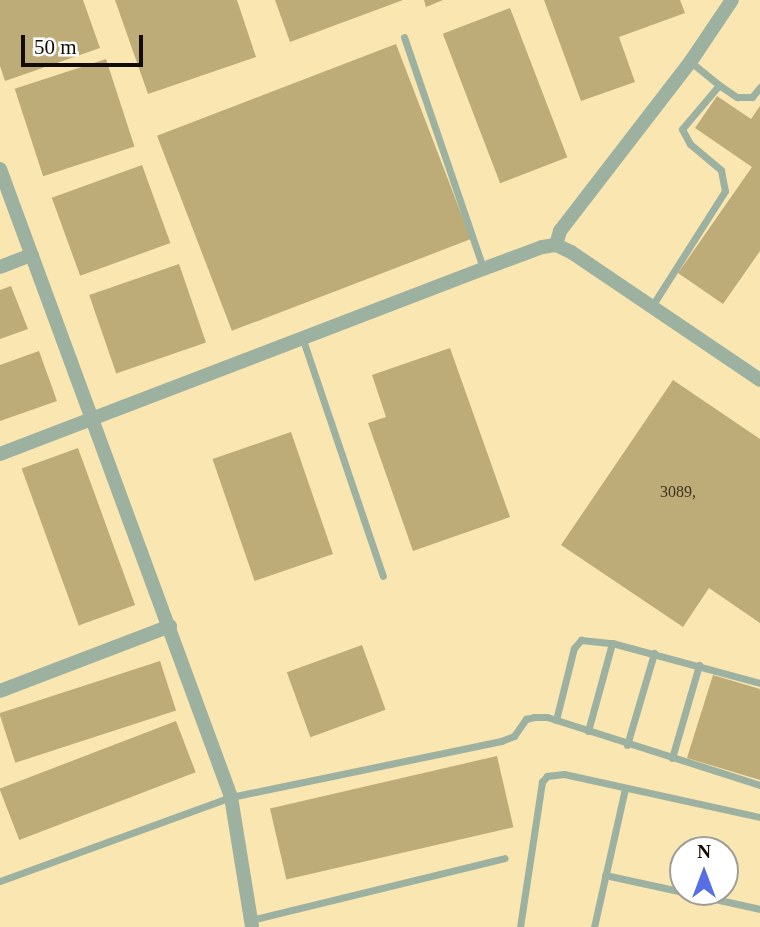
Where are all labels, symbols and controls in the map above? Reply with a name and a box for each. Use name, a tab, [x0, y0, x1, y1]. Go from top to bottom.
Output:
scale bar	[24, 21, 147, 65]
text: 50 m	[34, 35, 77, 59]
house number: 3089,	[660, 482, 696, 502]
north arrow	[669, 836, 739, 906]
text: N	[697, 841, 711, 862]

